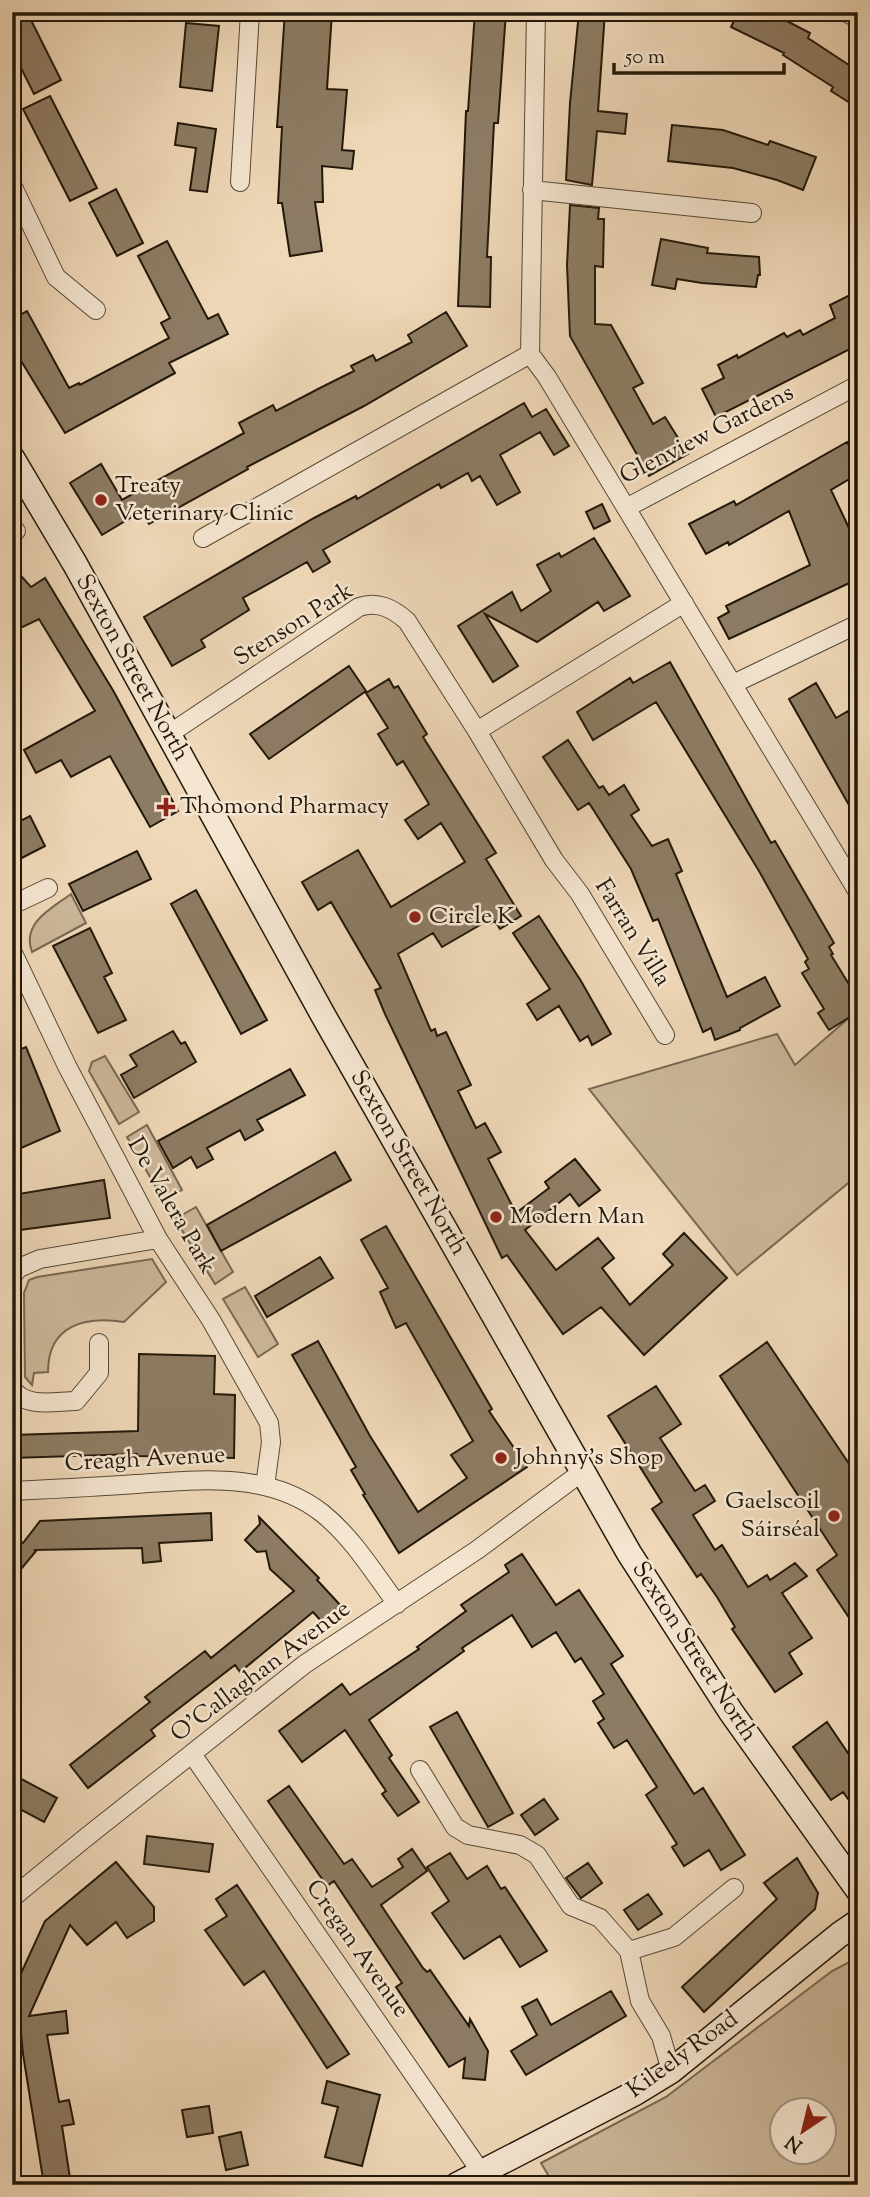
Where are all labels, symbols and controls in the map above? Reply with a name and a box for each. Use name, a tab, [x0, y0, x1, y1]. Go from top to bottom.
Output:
scale bar	[614, 32, 784, 76]
text: 50 m	[624, 43, 665, 73]
street label: Glenview Gardens	[614, 376, 800, 494]
place label: Treaty Veterinary Clinic	[115, 469, 294, 531]
marker: Treaty Veterinary Clinic	[93, 492, 109, 508]
street label: Sexton Street North	[66, 568, 198, 768]
street label: Stenson Park	[227, 575, 361, 675]
place label: Thomond Pharmacy	[180, 790, 389, 824]
marker: Thomond Pharmacy	[158, 799, 174, 815]
street label: Farran Villa	[585, 873, 679, 993]
place label: Circle K	[429, 900, 515, 934]
marker: Circle K	[407, 909, 423, 925]
street label: Sexton Street North	[341, 1064, 475, 1262]
street label: De Valera Park	[118, 1131, 224, 1281]
place label: Modern Man	[510, 1200, 645, 1234]
marker: Modern Man	[488, 1209, 504, 1225]
street label: Creagh Avenue	[64, 1439, 226, 1481]
place label: Johnny's Shop	[513, 1441, 663, 1475]
marker: Johnny's Shop	[493, 1450, 509, 1466]
place label: Gaelscoil Sáirséal	[725, 1485, 820, 1547]
marker: Gaelscoil Sáirséal	[826, 1508, 842, 1524]
street label: Sexton Street North	[623, 1555, 765, 1749]
street label: O'Callaghan Avenue	[164, 1593, 358, 1751]
street label: Cregan Avenue	[297, 1873, 417, 2025]
street label: Kileely Road	[620, 2003, 746, 2107]
north arrow	[768, 2096, 838, 2166]
text: N	[781, 2127, 809, 2158]

